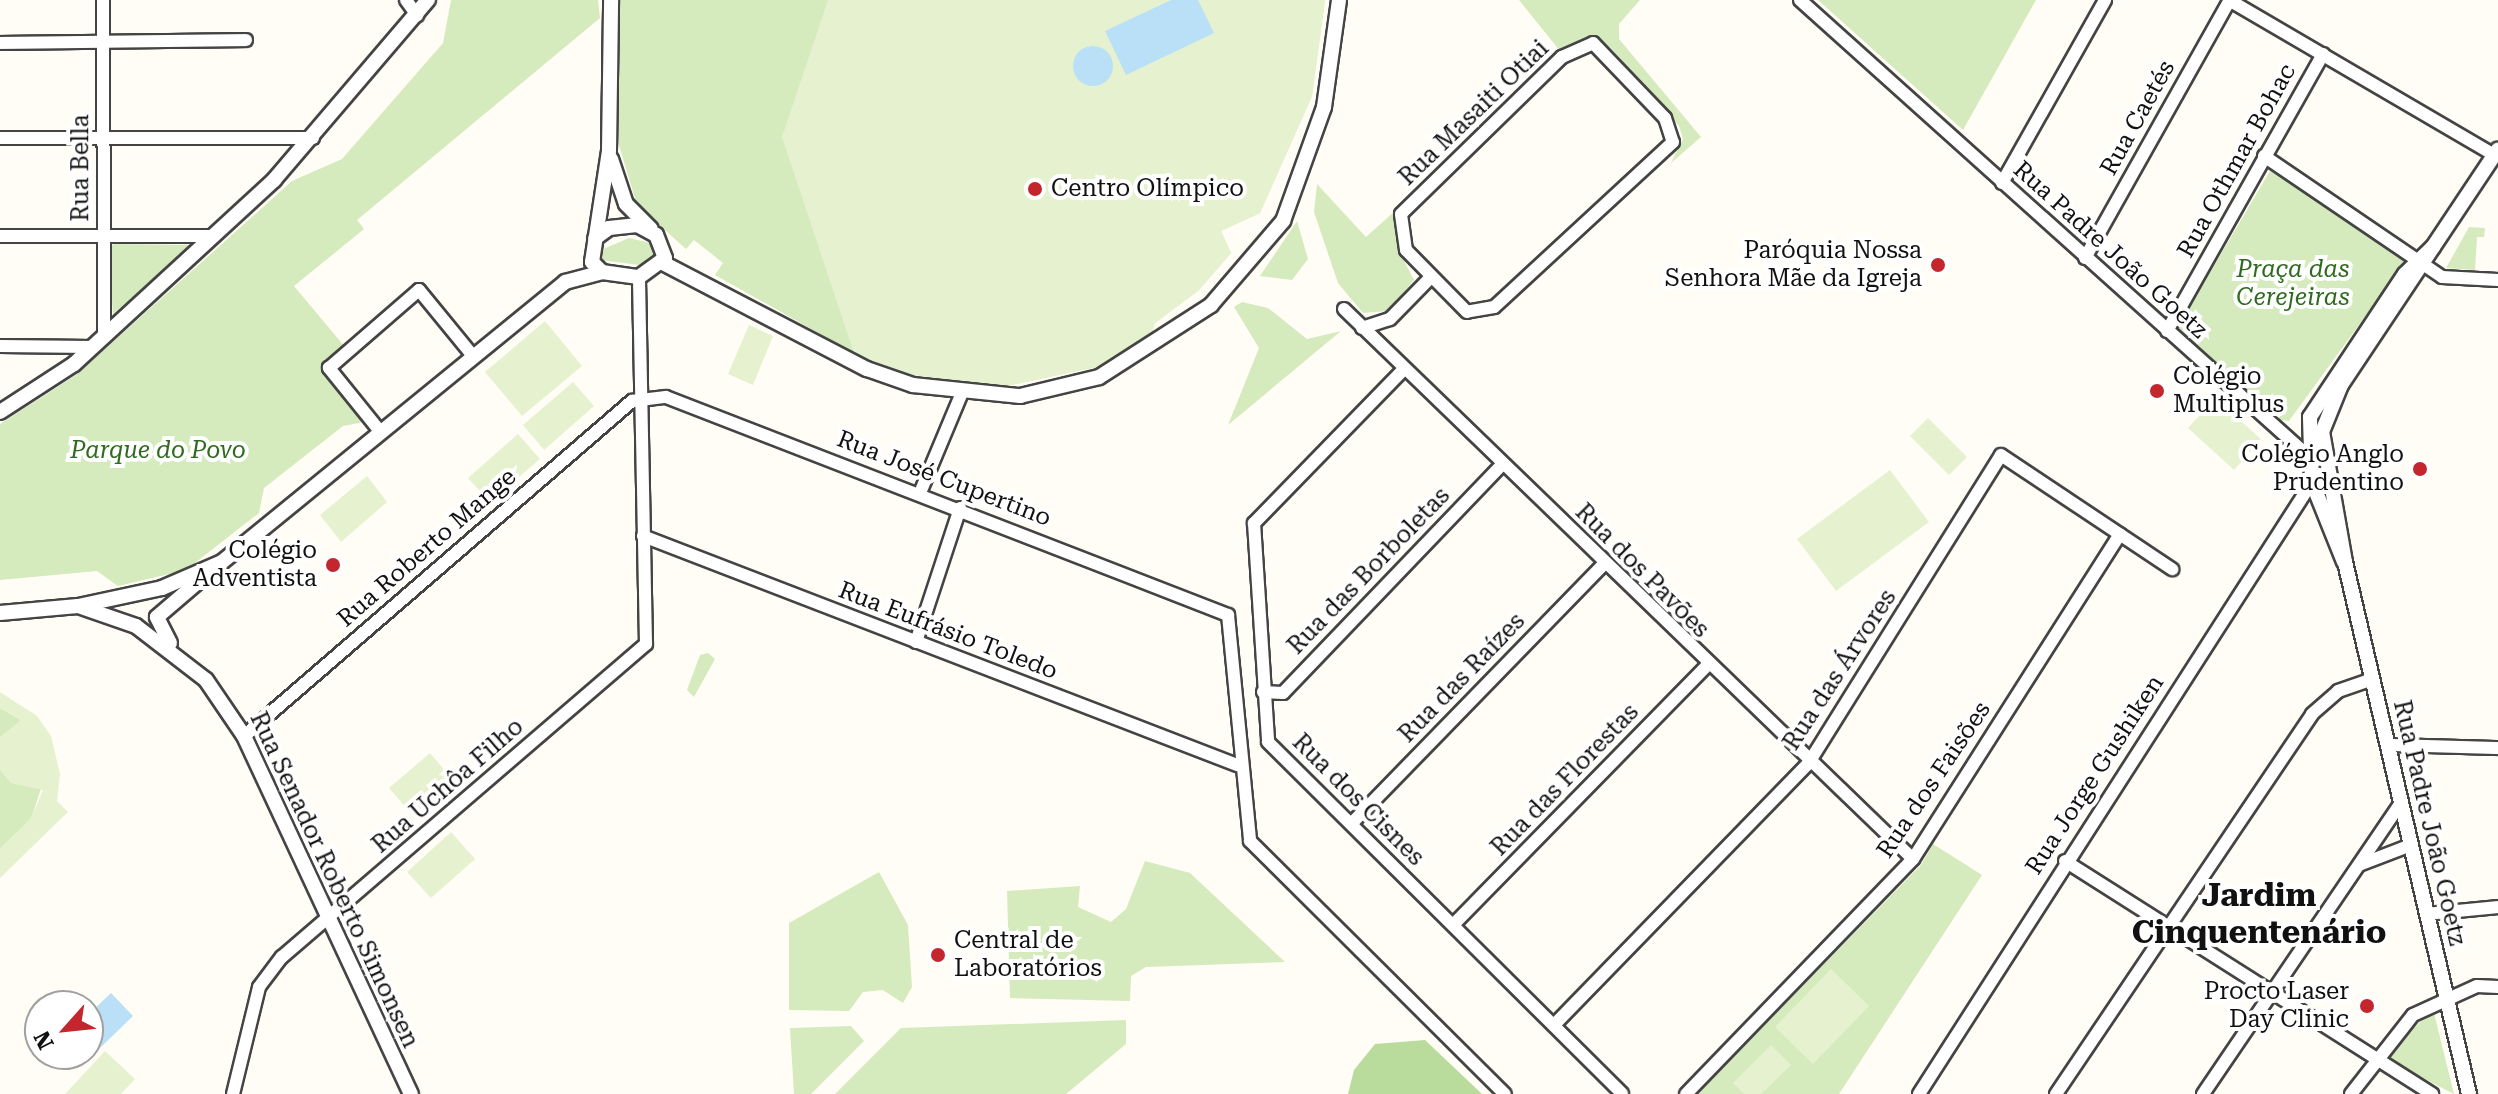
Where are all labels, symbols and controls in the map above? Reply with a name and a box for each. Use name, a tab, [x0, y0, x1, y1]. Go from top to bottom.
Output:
street label: Rua Masaiti Otiai	[1393, 34, 1555, 192]
street label: Rua Caetés	[2095, 56, 2181, 180]
street label: Rua Othmar Bohac	[2172, 59, 2302, 263]
street label: Rua Bella	[67, 114, 95, 222]
street label: Rua Padre João Goetz	[2007, 155, 2213, 345]
place label: Centro Olímpico	[1051, 175, 1244, 203]
marker: Centro Olímpico	[1026, 180, 1044, 198]
place label: Paróquia Nossa Senhora Mãe da Igreja	[1665, 237, 1922, 293]
marker: Paróquia Nossa Senhora Mãe da Igreja	[1929, 256, 1947, 274]
park label: Praça das Cerejeiras	[2236, 256, 2350, 312]
place label: Colégio Multiplus	[2173, 363, 2284, 419]
marker: Colégio Multiplus	[2148, 382, 2166, 400]
street label: Rua José Cupertino	[833, 425, 1055, 533]
park label: Parque do Povo	[70, 437, 246, 465]
place label: Colégio Anglo Prudentino	[2241, 441, 2404, 497]
marker: Colégio Anglo Prudentino	[2411, 460, 2429, 478]
street label: Rua Roberto Mange	[332, 463, 522, 633]
street label: Rua das Borboletas	[1282, 482, 1456, 660]
street label: Rua dos Pavões	[1569, 498, 1715, 644]
place label: Colégio Adventista	[193, 537, 317, 593]
marker: Colégio Adventista	[324, 556, 342, 574]
street label: Rua Eufrásio Toledo	[834, 576, 1062, 686]
street label: Rua das Árvores	[1777, 584, 1903, 756]
street label: Rua das Raízes	[1393, 607, 1531, 749]
street label: Rua Jorge Gushiken	[2020, 670, 2170, 880]
street label: Rua dos Faisões	[1871, 696, 1997, 864]
street label: Rua das Florestas	[1485, 698, 1645, 862]
street label: Rua Padre João Goetz	[2387, 698, 2471, 948]
street label: Rua Senador Roberto Simonsen	[243, 708, 425, 1052]
street label: Rua Uchôa Filho	[366, 712, 530, 860]
street label: Rua dos Cisnes	[1286, 728, 1430, 872]
district label: Jardim Cinquentenário	[2132, 877, 2386, 952]
place label: Central de Laboratórios	[954, 927, 1102, 983]
marker: Central de Laboratórios	[929, 946, 947, 964]
place label: Procto Laser Day Clinic	[2204, 978, 2349, 1034]
north arrow	[24, 990, 104, 1070]
marker: Procto Laser Day Clinic	[2356, 995, 2378, 1017]
text: N	[29, 1027, 59, 1053]

